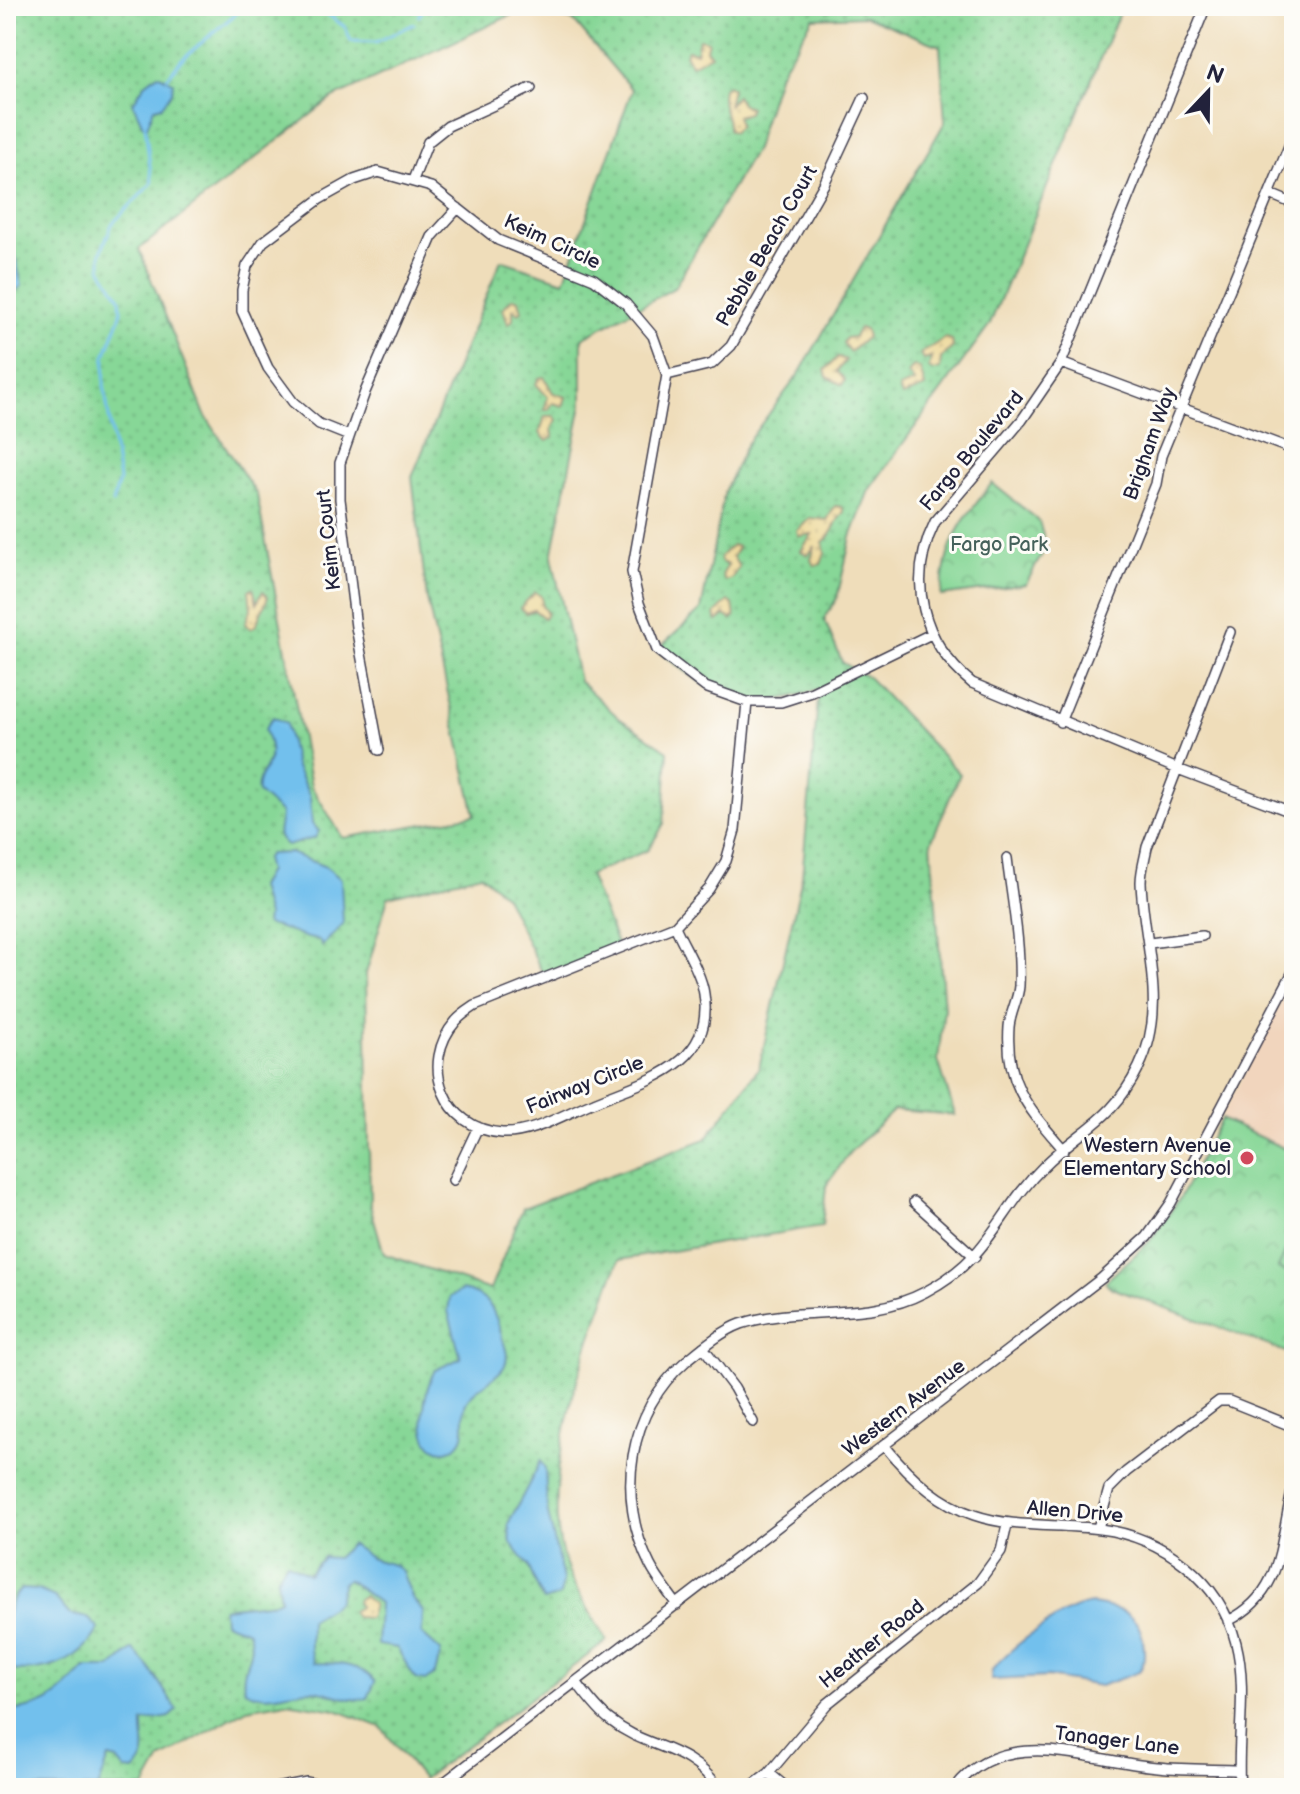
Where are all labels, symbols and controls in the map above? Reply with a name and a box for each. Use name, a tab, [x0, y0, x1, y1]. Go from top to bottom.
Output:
north arrow	[1168, 52, 1248, 132]
text: N	[1202, 59, 1228, 90]
street label: Pebble Beach Court	[711, 161, 823, 331]
street label: Keim Circle	[500, 209, 604, 275]
street label: Brigham Way	[1119, 384, 1181, 504]
street label: Fargo Boulevard	[915, 386, 1029, 516]
street label: Keim Court	[312, 488, 346, 592]
park label: Fargo Park	[950, 533, 1048, 557]
street label: Fairway Circle	[523, 1050, 647, 1120]
place label: Western Avenue Elementary School	[1063, 1134, 1231, 1181]
marker: Western Avenue Elementary School	[1238, 1149, 1256, 1167]
street label: Western Avenue	[838, 1354, 970, 1462]
street label: Allen Drive	[1026, 1496, 1124, 1528]
street label: Heather Road	[815, 1594, 929, 1694]
street label: Tanager Lane	[1053, 1721, 1181, 1761]

